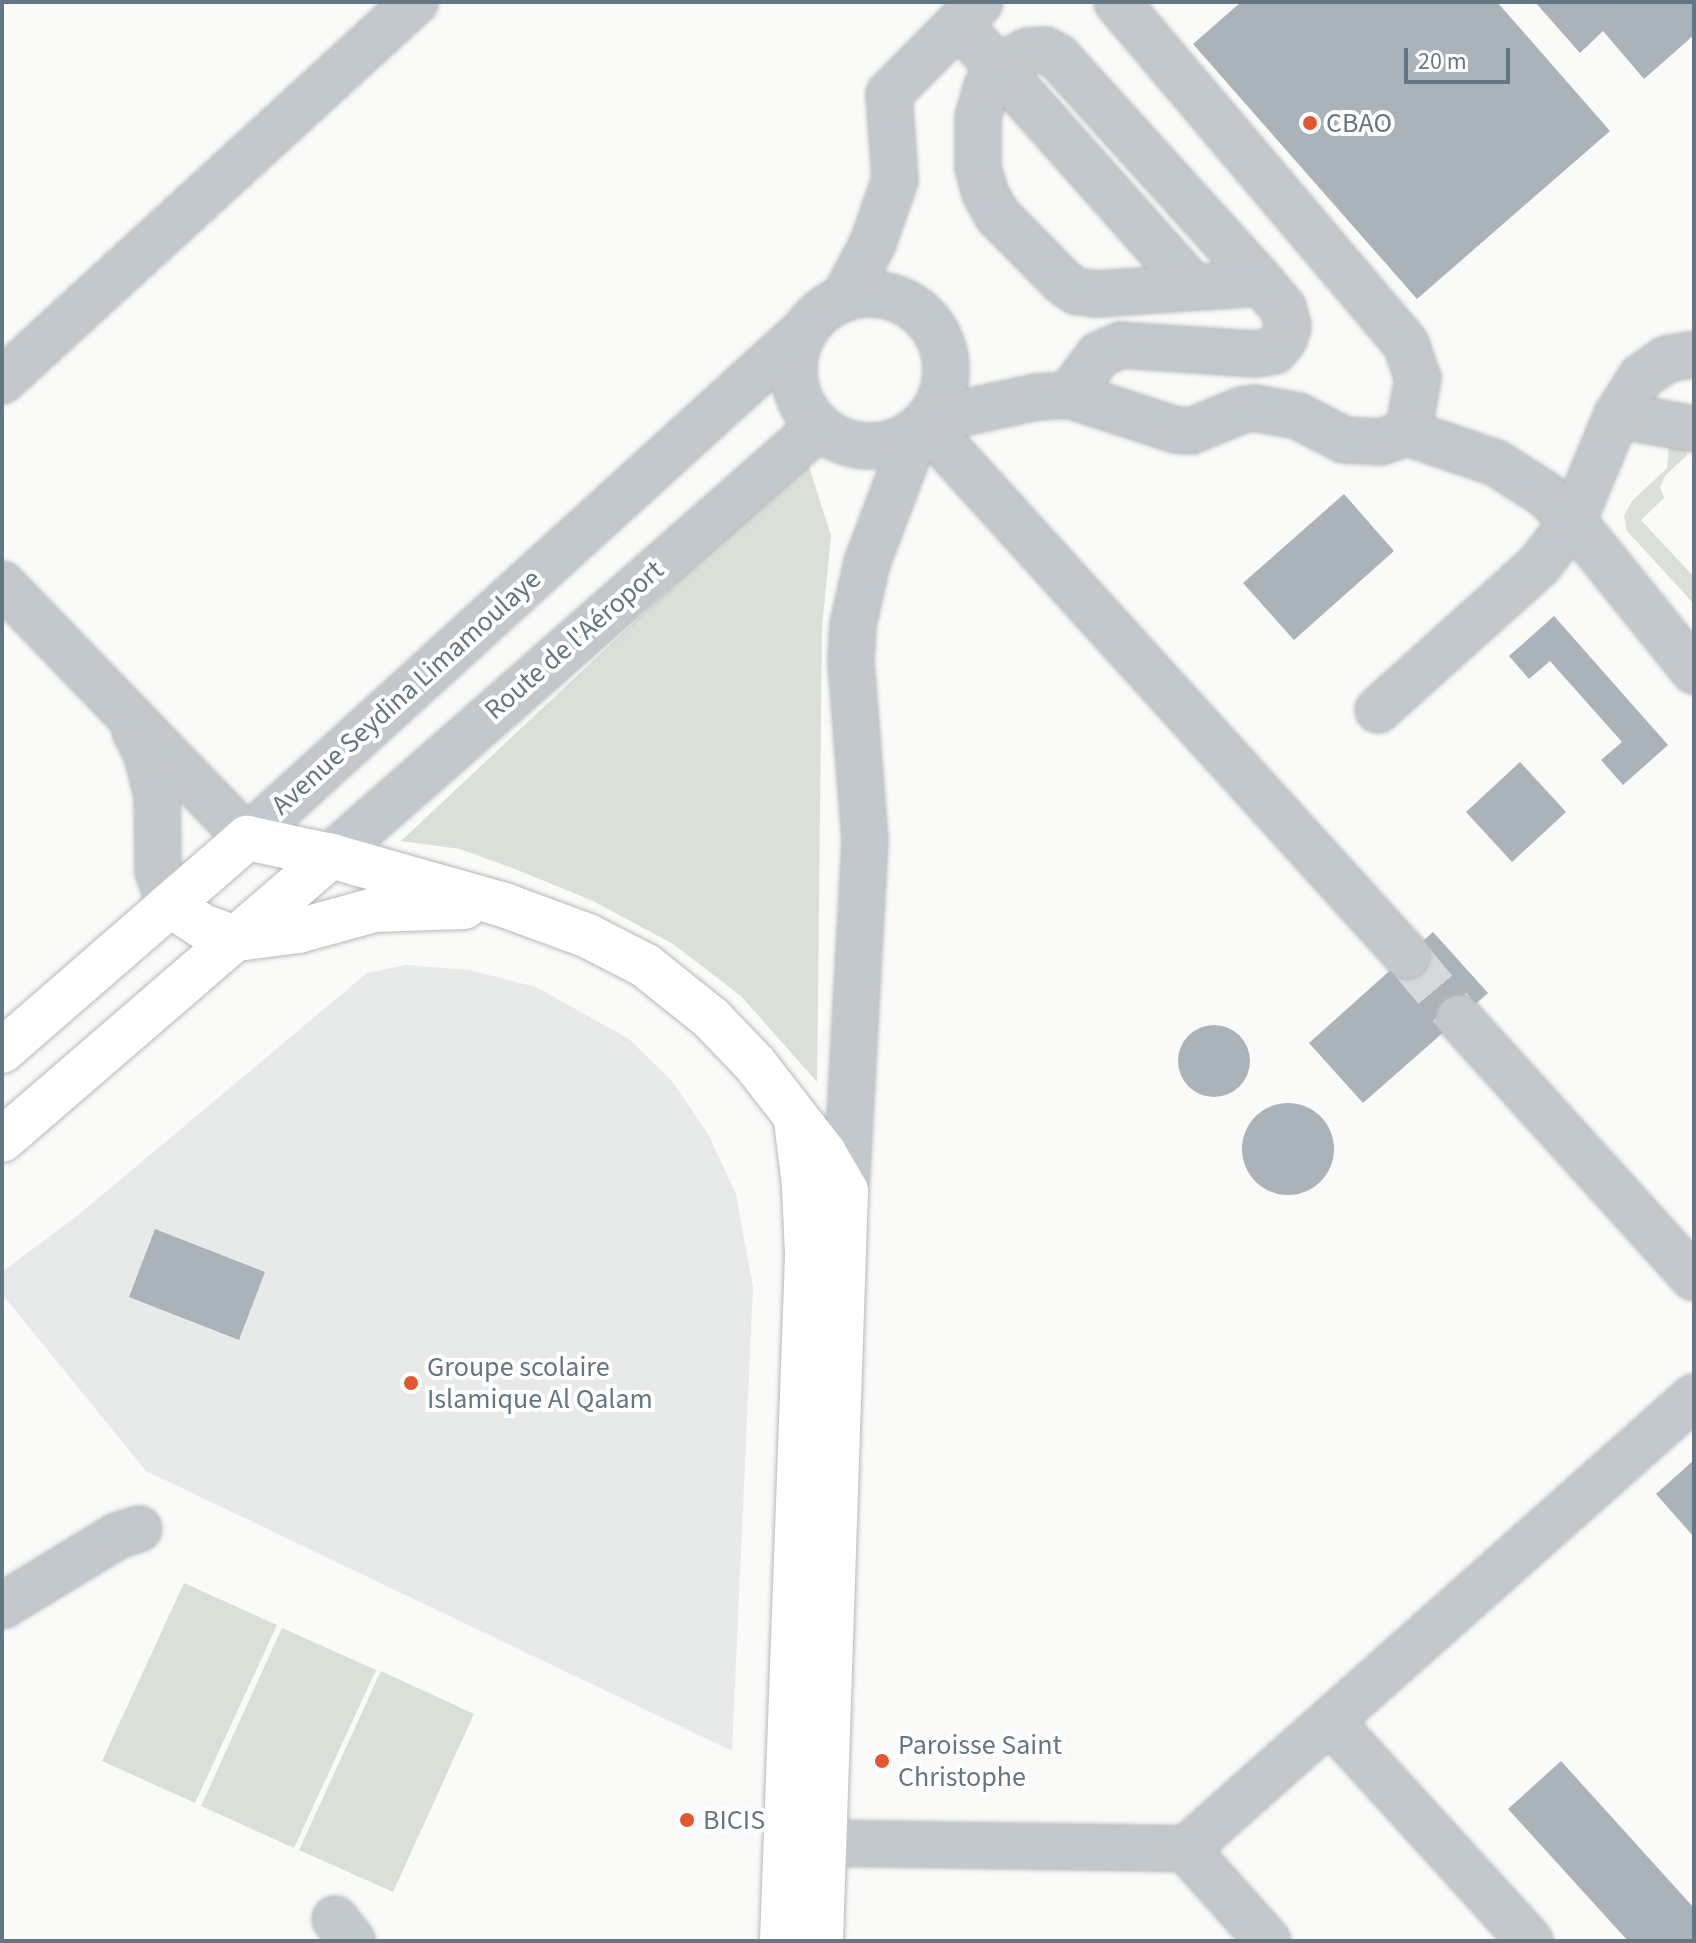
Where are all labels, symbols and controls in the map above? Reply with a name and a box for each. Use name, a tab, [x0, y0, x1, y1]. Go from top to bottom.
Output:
scale bar	[1408, 32, 1514, 82]
text: 20 m	[1418, 44, 1467, 79]
place label: CBAO	[1326, 106, 1392, 140]
marker: CBAO	[1301, 114, 1319, 132]
street label: Route de l'Aéroport	[478, 553, 670, 727]
street label: Avenue Seydina Limamoulaye	[264, 562, 548, 822]
place label: Groupe scolaire Islamique Al Qalam	[427, 1350, 653, 1416]
marker: Groupe scolaire Islamique Al Qalam	[402, 1374, 420, 1392]
place label: Paroisse Saint Christophe	[898, 1728, 1062, 1794]
marker: Paroisse Saint Christophe	[873, 1752, 891, 1770]
place label: BICIS	[703, 1803, 765, 1837]
marker: BICIS	[678, 1811, 696, 1829]

